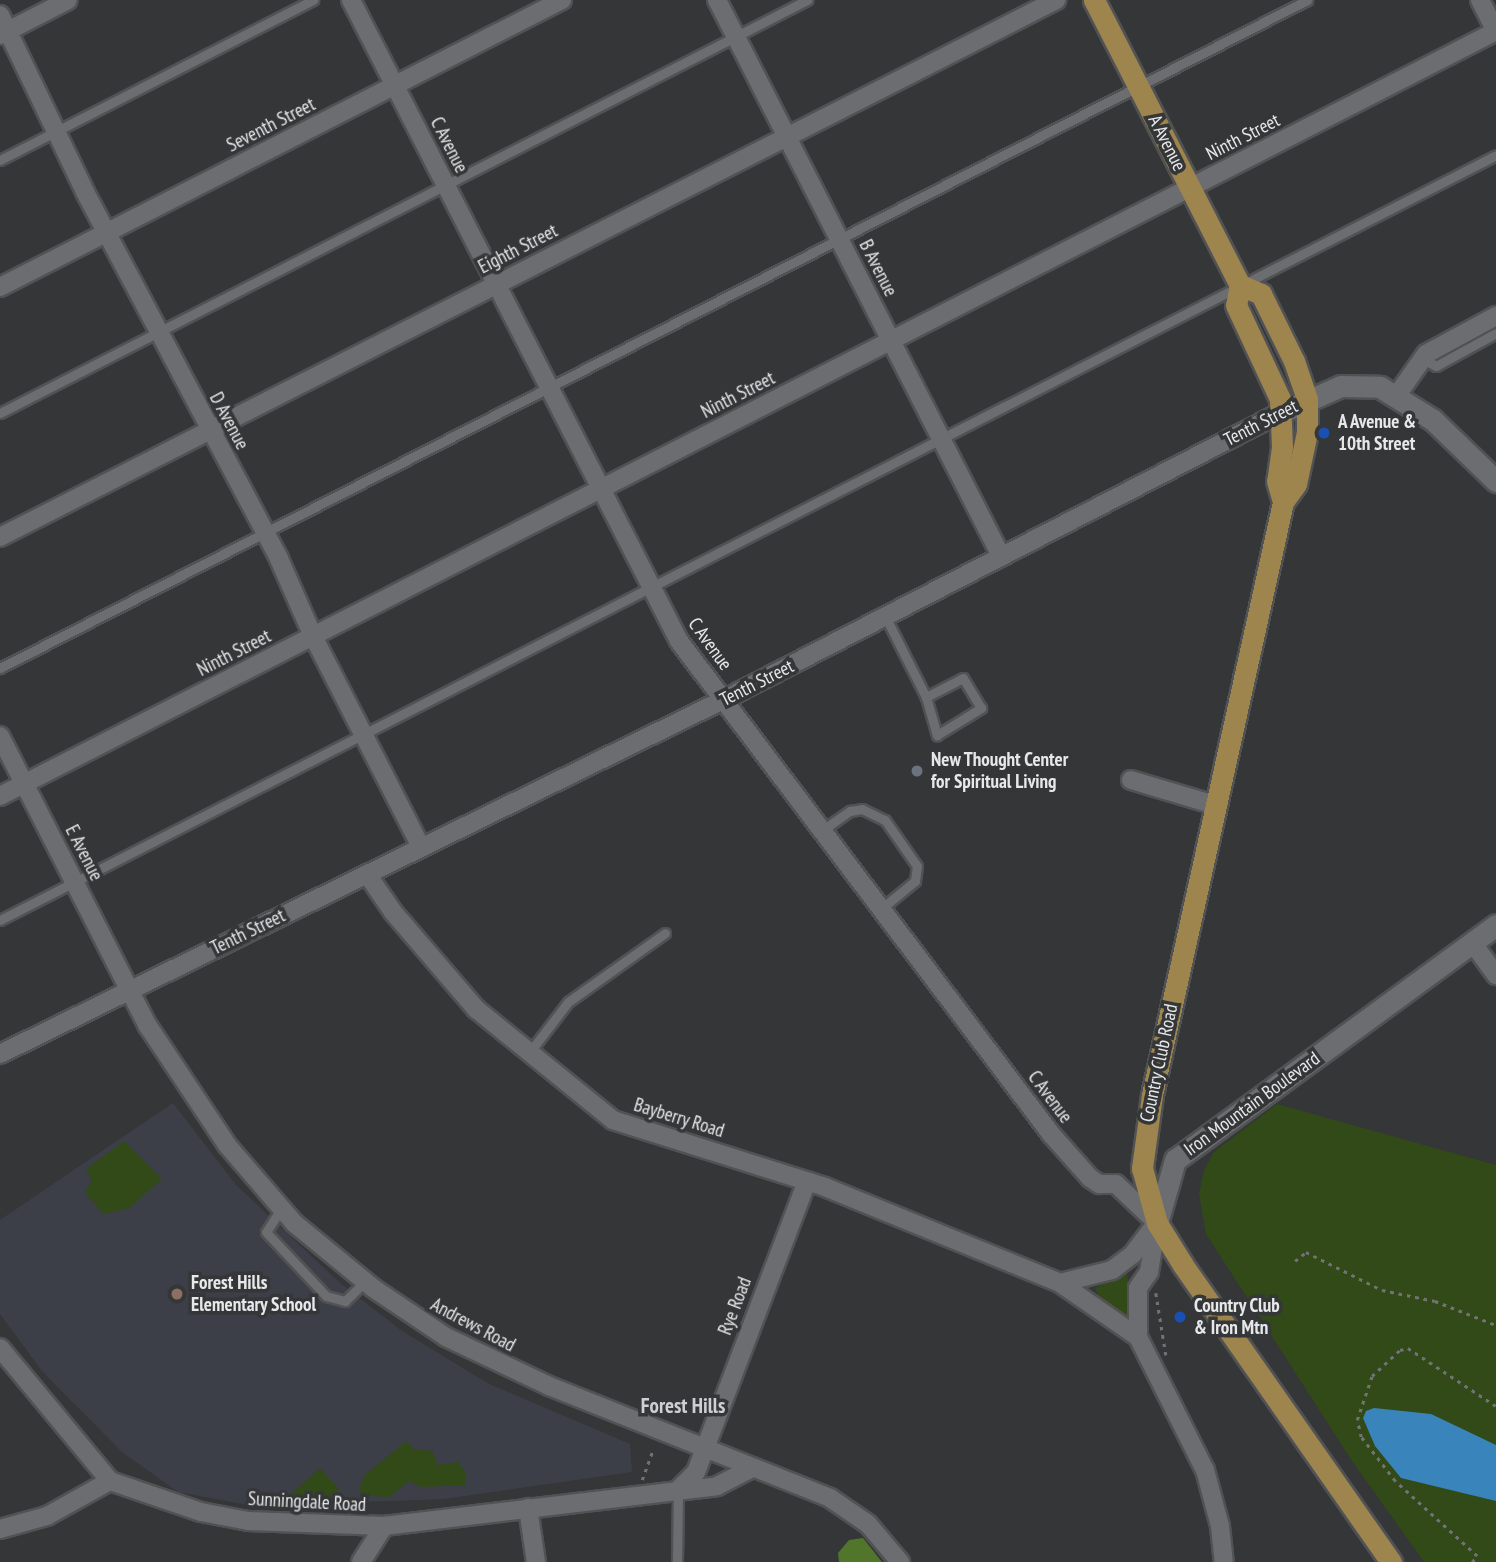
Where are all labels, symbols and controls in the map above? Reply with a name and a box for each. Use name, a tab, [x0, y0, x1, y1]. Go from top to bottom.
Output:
street label: Seventh Street	[223, 93, 319, 157]
street label: Ninth Street	[1202, 109, 1284, 165]
street label: A Avenue	[1143, 111, 1191, 175]
street label: C Avenue	[425, 113, 473, 177]
street label: Eighth Street	[475, 219, 561, 279]
street label: B Avenue	[854, 236, 902, 300]
street label: Ninth Street	[697, 367, 779, 423]
street label: D Avenue	[204, 388, 254, 454]
street label: Tenth Street	[1220, 395, 1302, 451]
place label: A Avenue & 10th Street	[1338, 411, 1417, 455]
marker: A Avenue & 10th Street	[1316, 425, 1332, 441]
street label: C Avenue	[683, 613, 737, 675]
street label: Ninth Street	[193, 625, 275, 681]
street label: Tenth Street	[716, 655, 798, 711]
place label: New Thought Center for Spiritual Living	[931, 749, 1069, 793]
marker: New Thought Center for Spiritual Living	[909, 763, 925, 779]
street label: E Avenue	[60, 821, 108, 885]
street label: Tenth Street	[207, 904, 289, 960]
street label: Country Club Road	[1135, 1002, 1183, 1124]
street label: Iron Mountain Boulevard	[1180, 1047, 1324, 1161]
street label: C Avenue	[1023, 1066, 1077, 1128]
street label: Bayberry Road	[631, 1093, 727, 1143]
place label: Forest Hills Elementary School	[191, 1272, 317, 1316]
street label: Rye Road	[714, 1274, 756, 1338]
marker: Forest Hills Elementary School	[169, 1286, 185, 1302]
street label: Andrews Road	[427, 1293, 519, 1357]
place label: Country Club & Iron Mtn	[1194, 1295, 1280, 1339]
marker: Country Club & Iron Mtn	[1172, 1309, 1188, 1325]
district label: Forest Hills	[641, 1393, 725, 1419]
street label: Sunningdale Road	[247, 1488, 367, 1516]

